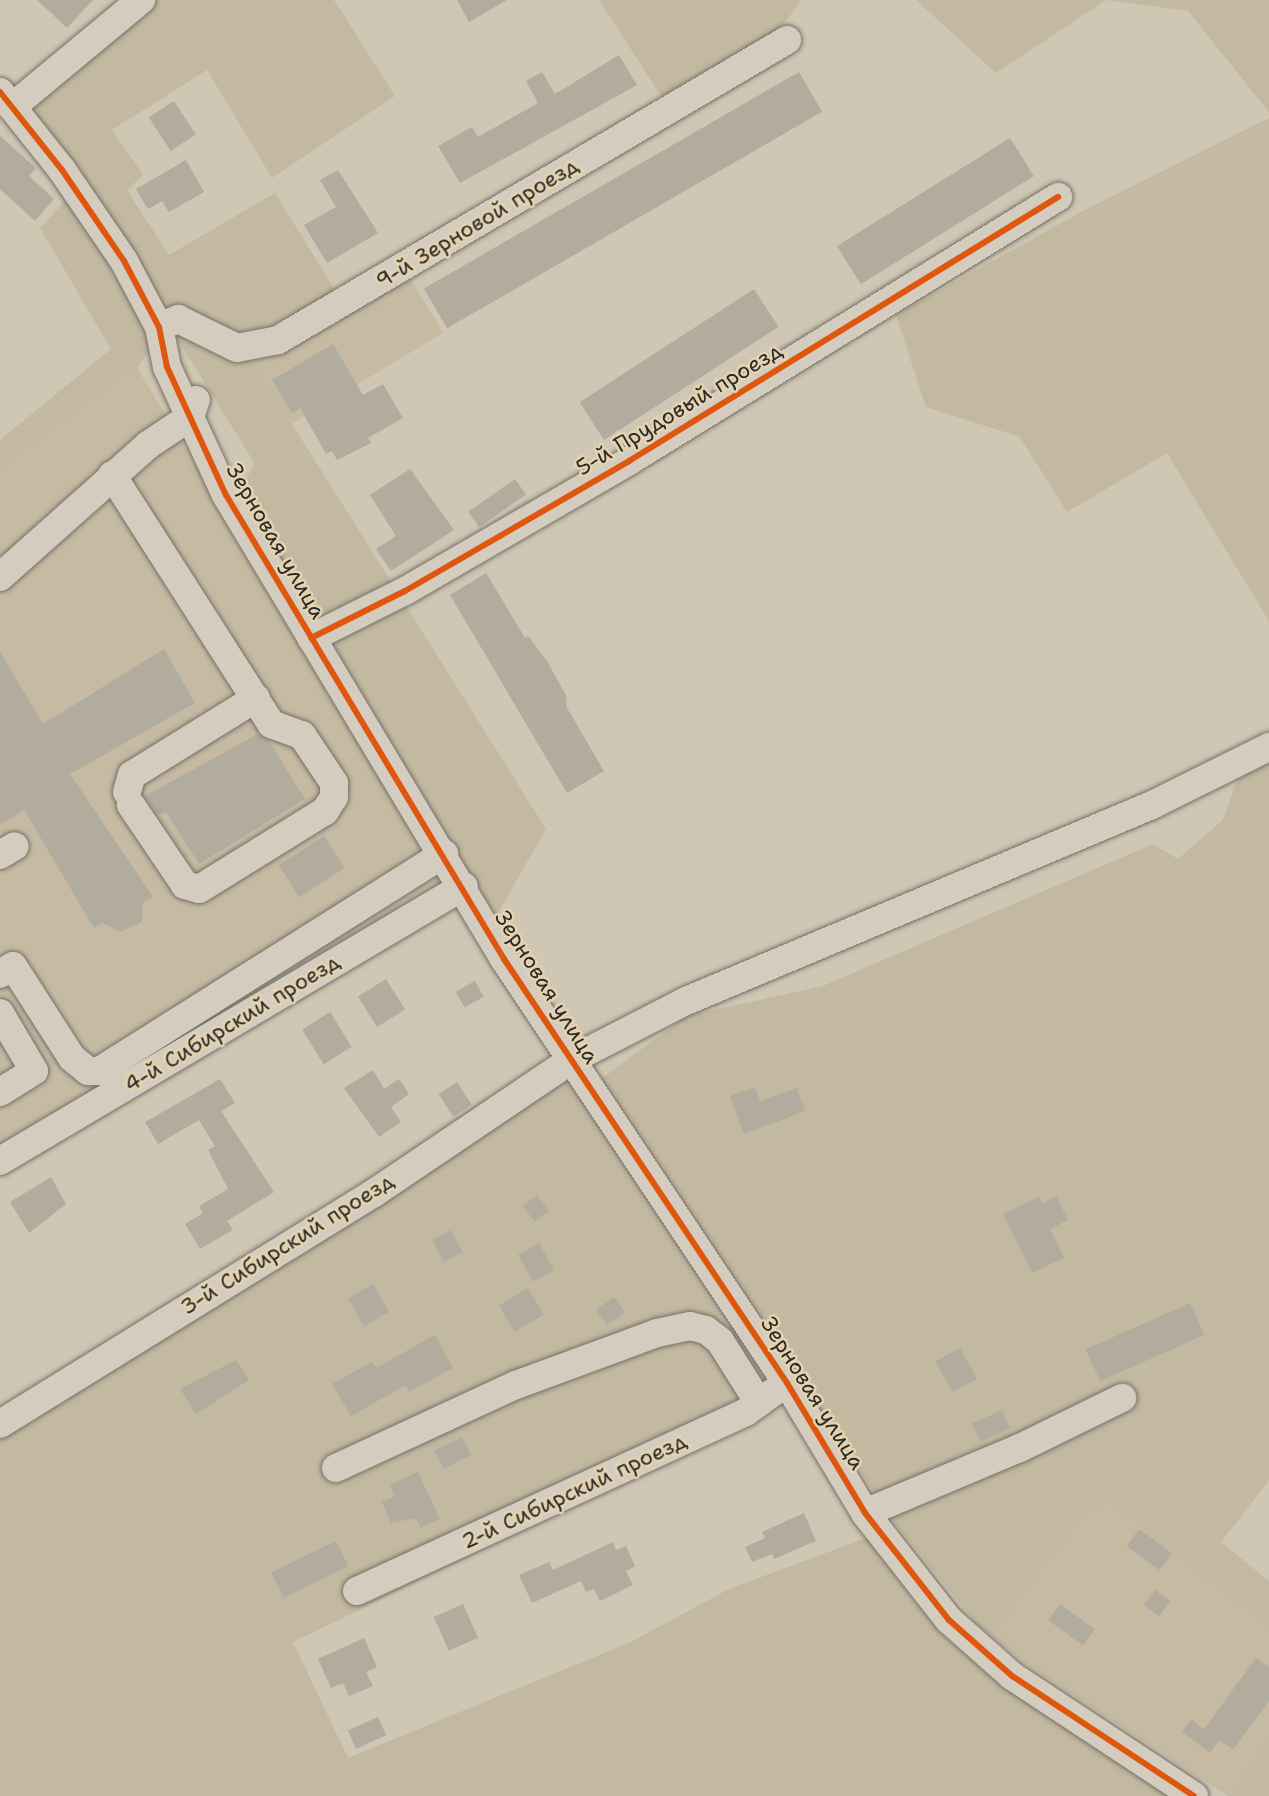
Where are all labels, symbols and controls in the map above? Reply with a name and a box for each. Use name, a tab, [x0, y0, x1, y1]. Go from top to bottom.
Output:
street label: 9-й Зерновой проезд	[371, 152, 583, 294]
street label: 5-й Прудовый проезд	[571, 337, 787, 481]
street label: Зерновая улица	[221, 458, 331, 624]
street label: Зерновая улица	[489, 906, 605, 1068]
street label: 4-й Сибирский проезд	[119, 948, 345, 1098]
street label: 3-й Сибирский проезд	[175, 1167, 399, 1321]
street label: Зерновая улица	[755, 1312, 871, 1474]
street label: 2-й Сибирский проезд	[457, 1427, 691, 1555]

